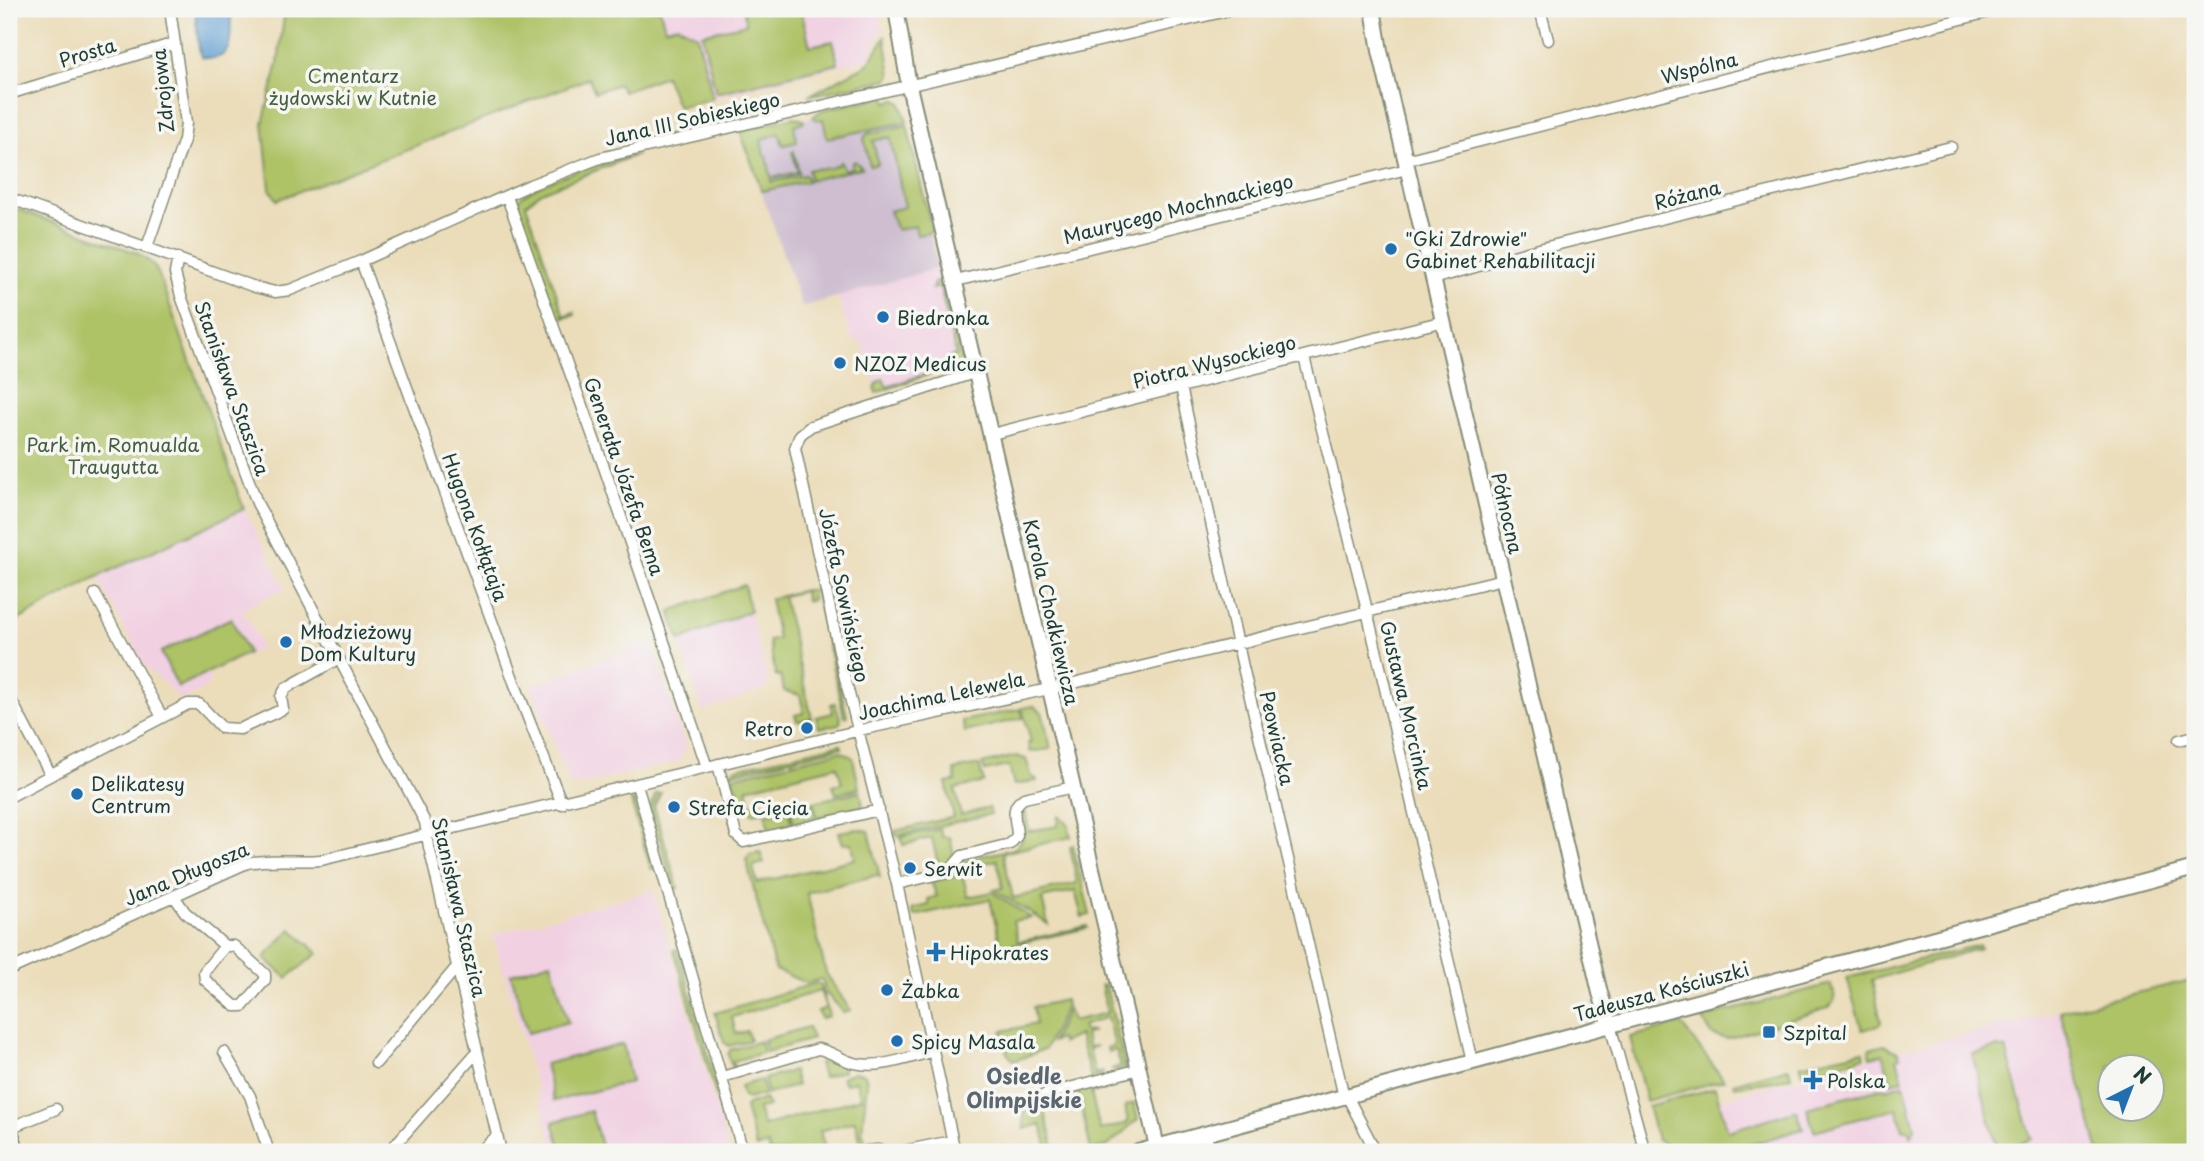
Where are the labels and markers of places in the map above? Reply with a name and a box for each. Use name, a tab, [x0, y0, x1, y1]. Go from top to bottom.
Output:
place label: "Gki Zdrowie" Gabinet Rehabilitacji	[1405, 224, 1596, 274]
marker: "Gki Zdrowie" Gabinet Rehabilitacji	[1383, 241, 1399, 257]
place label: Biedronka	[897, 303, 989, 331]
marker: Biedronka	[875, 309, 891, 325]
place label: NZOZ Medicus	[854, 349, 986, 377]
marker: NZOZ Medicus	[832, 355, 848, 371]
place label: Młodzieżowy Dom Kultury	[300, 617, 416, 667]
marker: Młodzieżowy Dom Kultury	[278, 634, 294, 650]
place label: Retro	[744, 714, 793, 742]
marker: Retro	[799, 720, 815, 736]
place label: Delikatesy Centrum	[91, 769, 185, 819]
marker: Delikatesy Centrum	[69, 786, 85, 802]
place label: Strefa Cięcia	[688, 793, 809, 821]
marker: Strefa Cięcia	[666, 799, 682, 815]
place label: Serwit	[924, 854, 983, 882]
marker: Serwit	[902, 860, 918, 876]
place label: Hipokrates	[950, 938, 1049, 966]
marker: Hipokrates	[928, 944, 944, 960]
place label: Żabka	[901, 976, 959, 1004]
marker: Żabka	[879, 982, 895, 998]
place label: Szpital	[1783, 1018, 1847, 1046]
marker: Szpital	[1761, 1024, 1777, 1040]
place label: Spicy Masala	[911, 1027, 1036, 1055]
marker: Spicy Masala	[889, 1033, 905, 1049]
place label: Polska	[1827, 1066, 1885, 1094]
marker: Polska	[1805, 1072, 1821, 1088]

